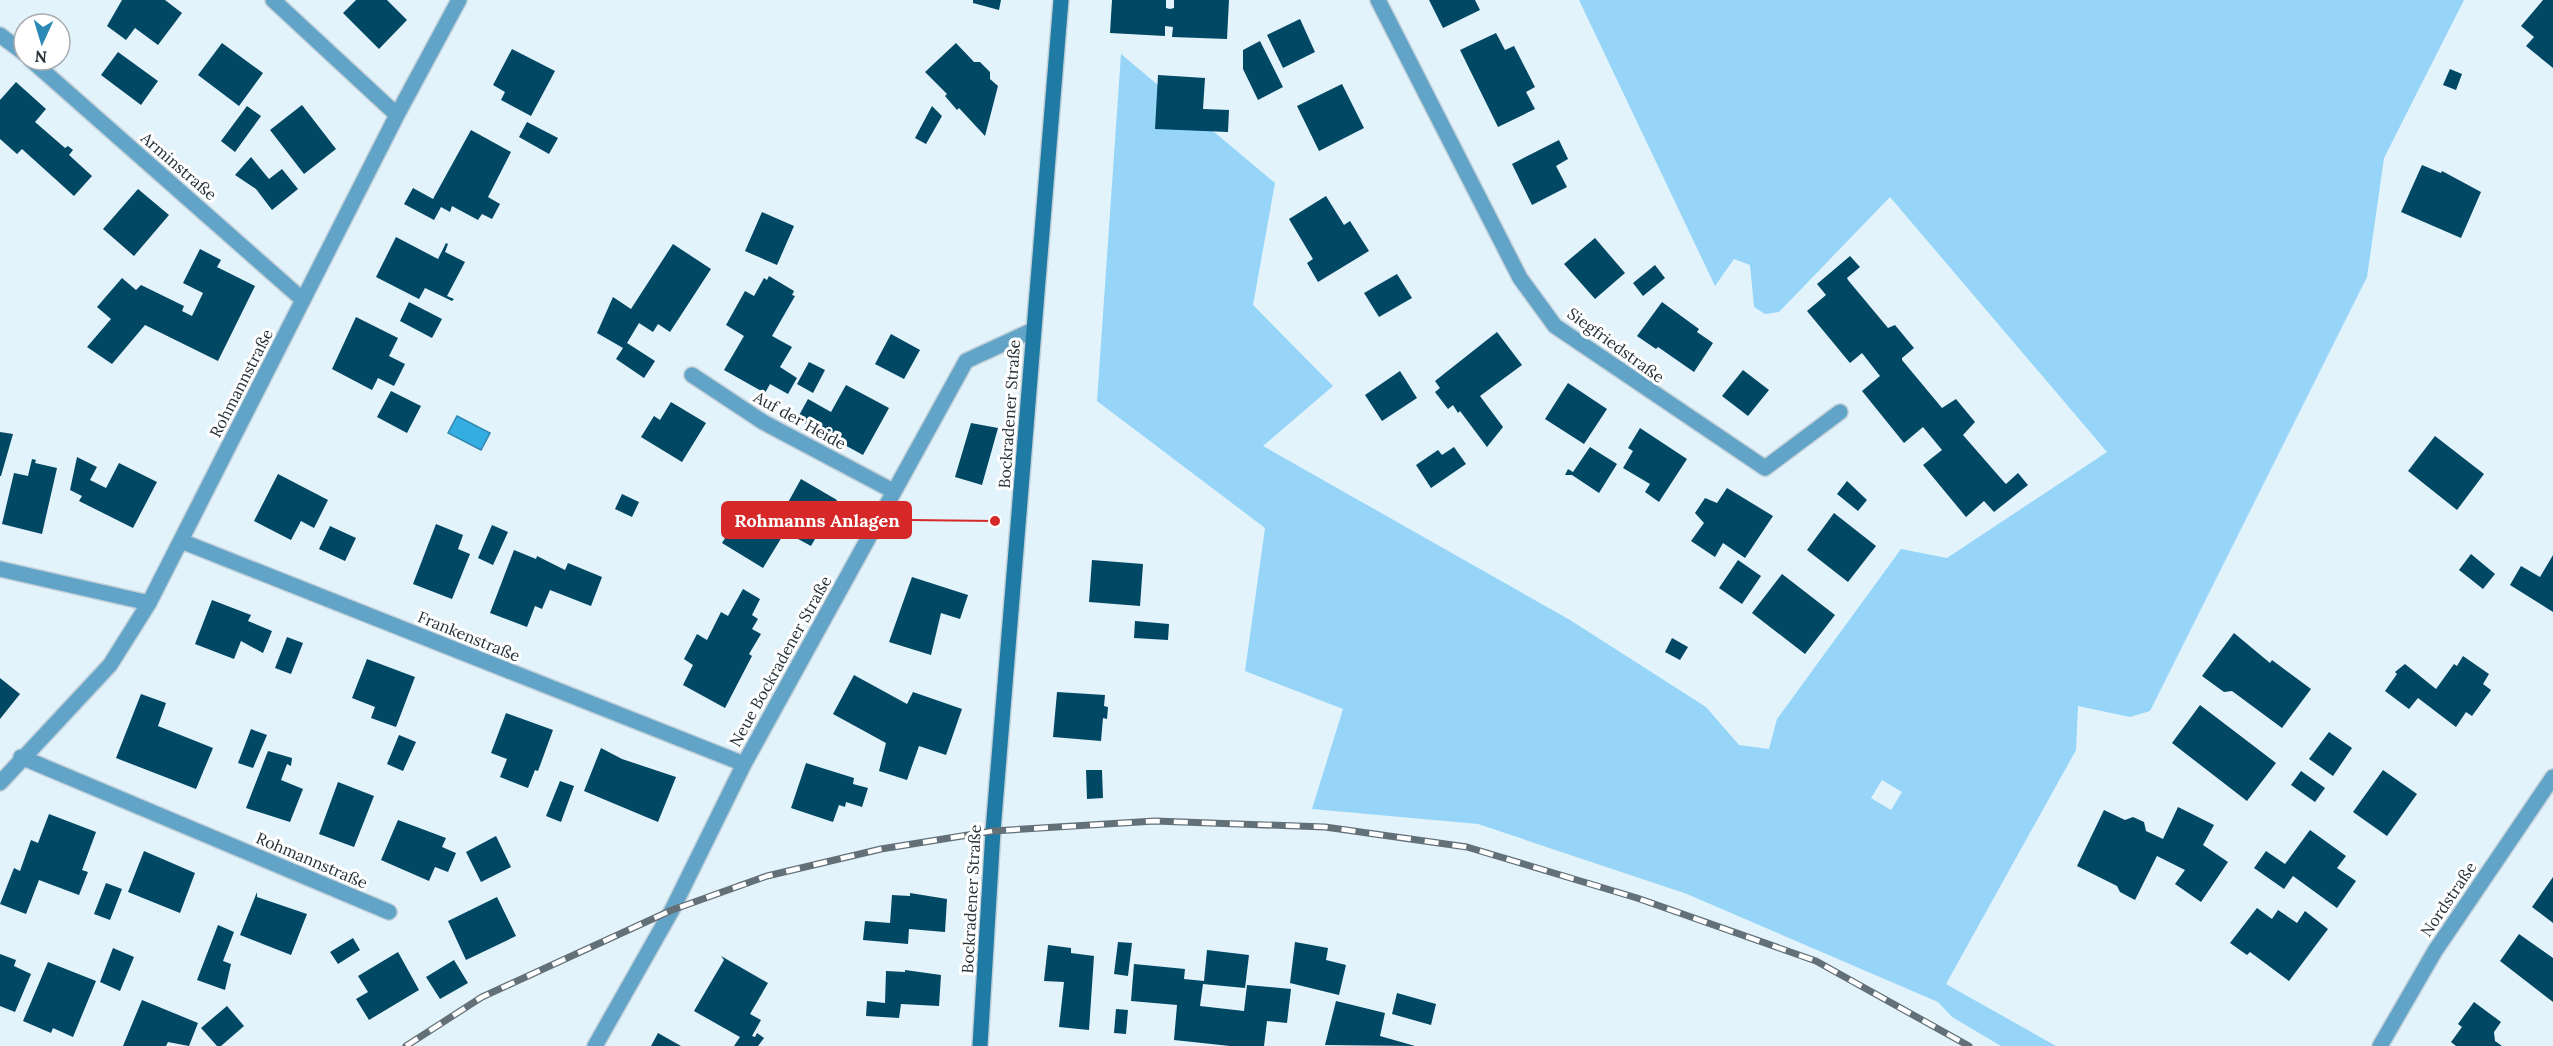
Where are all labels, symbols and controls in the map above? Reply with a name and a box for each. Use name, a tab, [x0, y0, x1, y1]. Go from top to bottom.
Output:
north arrow	[12, 12, 72, 72]
text: N	[34, 47, 48, 67]
street label: Arminstraße	[136, 127, 221, 204]
street label: Siegfriedstraße	[1564, 303, 1669, 387]
street label: Rohmannstraße	[205, 325, 277, 441]
street label: Bockradener Straße	[994, 339, 1024, 489]
street label: Auf der Heide	[750, 386, 850, 454]
callout: Rohmanns Anlagen	[722, 502, 911, 538]
text: Rohmanns Anlagen	[734, 509, 900, 532]
street label: Neue Bockradener Straße	[725, 572, 835, 750]
street label: Frankenstraße	[415, 606, 523, 666]
street label: Bockradener Straße	[957, 824, 985, 974]
street label: Rohmannstraße	[253, 828, 371, 893]
street label: Nordstraße	[2416, 857, 2481, 940]

